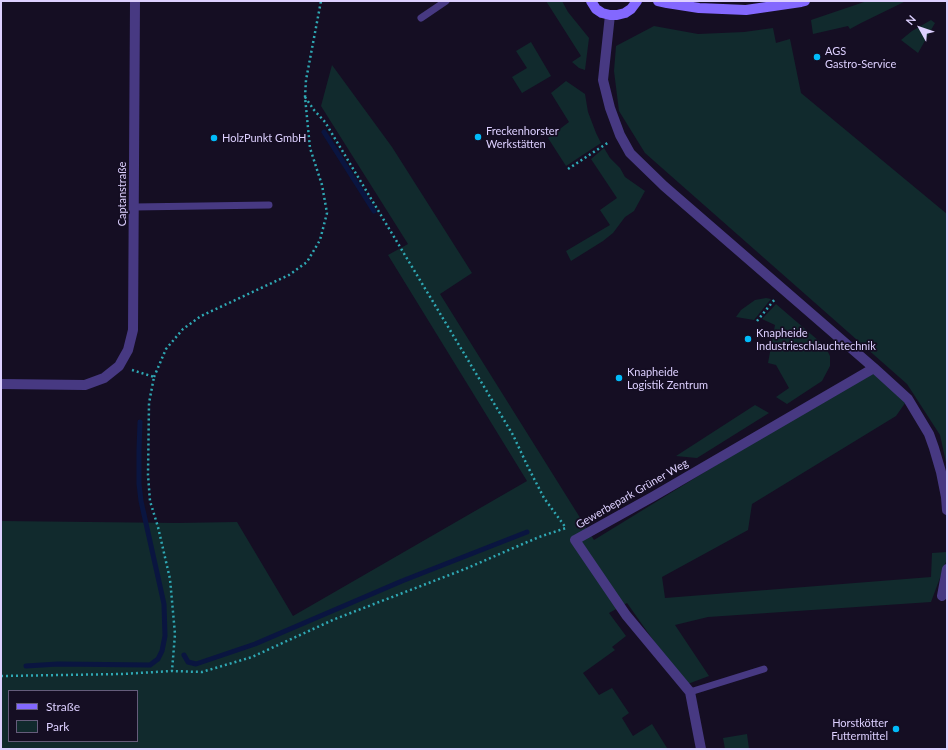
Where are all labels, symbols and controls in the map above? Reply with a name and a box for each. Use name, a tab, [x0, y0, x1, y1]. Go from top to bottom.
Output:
north arrow	[900, 8, 940, 48]
text: N	[903, 13, 918, 27]
place label: AGS Gastro-Service	[825, 44, 896, 70]
marker: AGS Gastro-Service	[812, 52, 822, 62]
place label: Freckenhorster Werkstätten	[486, 124, 559, 150]
place label: HolzPunkt GmbH	[222, 131, 306, 145]
marker: Freckenhorster Werkstätten	[473, 132, 483, 142]
marker: HolzPunkt GmbH	[209, 133, 219, 143]
street label: Captanstraße	[115, 162, 129, 226]
place label: Knapheide Industrieschlauchtechnik	[756, 326, 876, 352]
marker: Knapheide Industrieschlauchtechnik	[743, 334, 753, 344]
place label: Knapheide Logistik Zentrum	[627, 365, 708, 391]
marker: Knapheide Logistik Zentrum	[614, 373, 624, 383]
street label: Gewerbepark Grüner Weg	[574, 456, 690, 532]
legend	[8, 690, 138, 742]
text: Straße	[46, 699, 80, 714]
place label: Horstkötter Futtermittel	[831, 716, 888, 742]
text: Park	[46, 719, 69, 734]
marker: Horstkötter Futtermittel	[891, 724, 901, 734]

